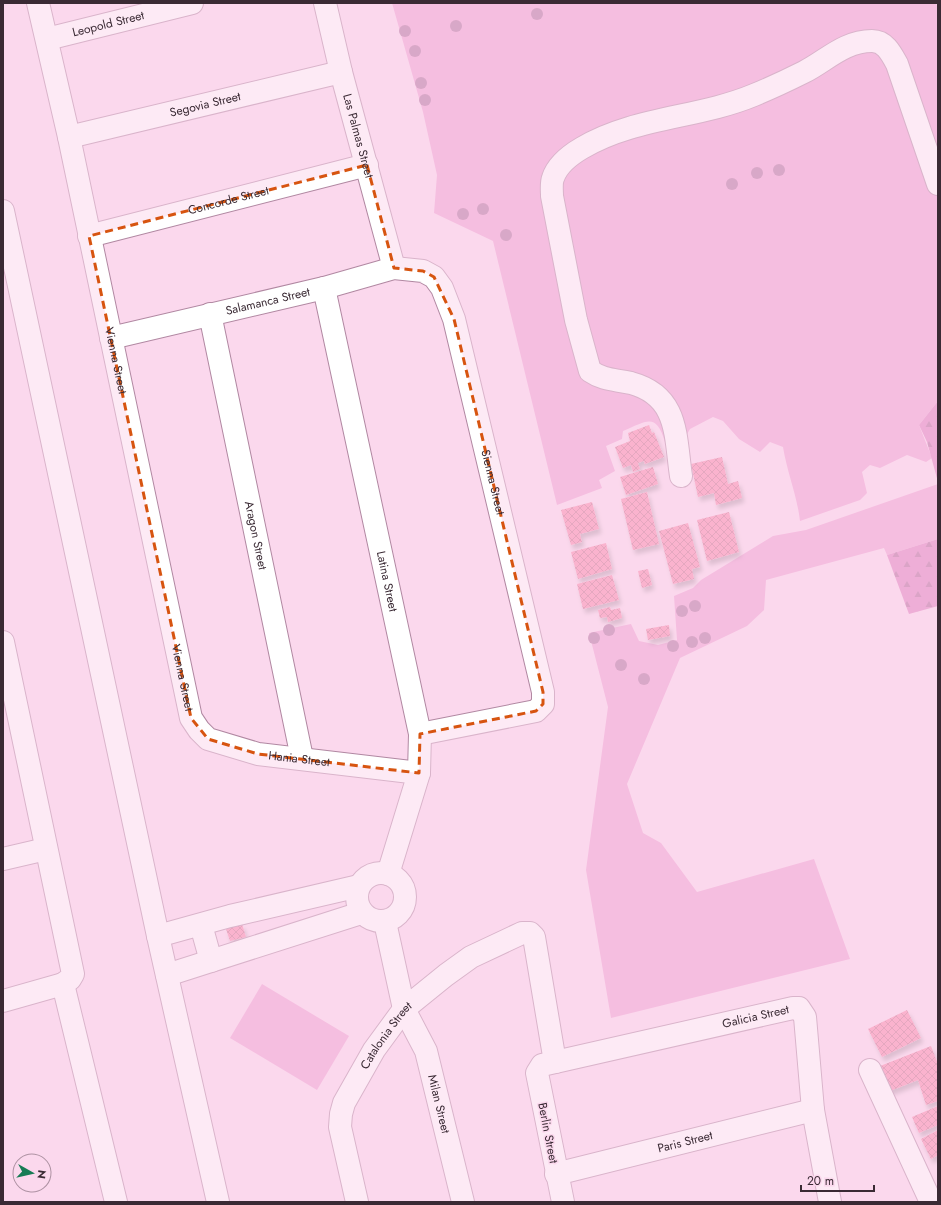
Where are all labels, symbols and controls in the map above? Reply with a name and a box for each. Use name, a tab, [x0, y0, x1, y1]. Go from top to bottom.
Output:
street label: Leopold Street	[70, 6, 146, 41]
street label: Segovia Street	[168, 87, 243, 122]
street label: Las Palmas Street	[338, 92, 378, 180]
street label: Concorde Street	[186, 181, 271, 219]
street label: Salamanca Street	[224, 283, 312, 320]
street label: Vienna Street	[100, 325, 132, 396]
street label: Sienna Street	[476, 448, 509, 517]
street label: Aragon Street	[240, 499, 272, 571]
street label: Latina Street	[372, 549, 402, 613]
street label: Vienna Street	[167, 643, 198, 713]
street label: Hania Street	[267, 746, 331, 771]
street label: Catalonia Street	[356, 997, 416, 1073]
street label: Galicia Street	[720, 1000, 791, 1033]
street label: Milan Street	[423, 1073, 455, 1135]
street label: Berlin Street	[533, 1101, 563, 1165]
street label: Paris Street	[656, 1126, 715, 1157]
north arrow	[12, 1153, 52, 1193]
scale bar	[801, 1167, 874, 1193]
text: N	[33, 1169, 50, 1180]
text: 20 m	[807, 1172, 834, 1190]

